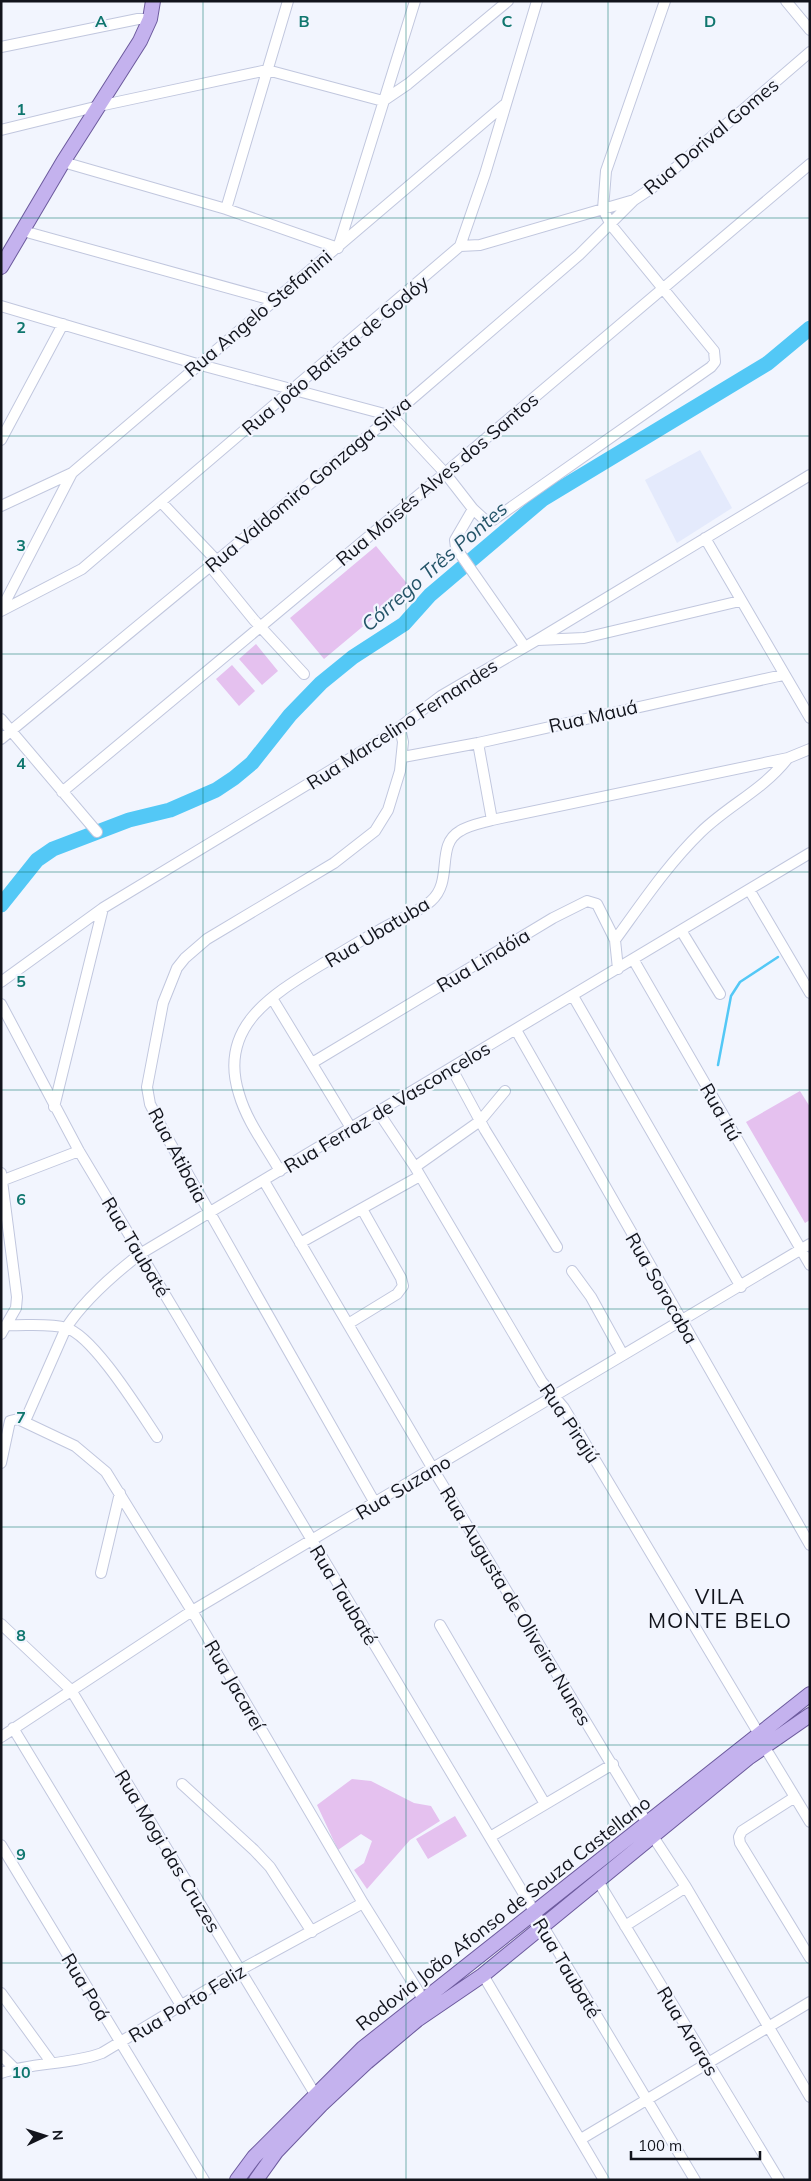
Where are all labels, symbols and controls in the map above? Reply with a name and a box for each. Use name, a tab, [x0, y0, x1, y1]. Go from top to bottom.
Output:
text: A	[95, 11, 107, 31]
text: B	[298, 11, 310, 31]
text: C	[502, 11, 513, 31]
text: D	[704, 11, 716, 31]
street label: Rua Dorival Gomes	[639, 73, 783, 199]
text: 1	[16, 99, 26, 119]
street label: Rua Angelo Stefanini	[179, 244, 337, 382]
street label: Rua João Batista de Godóy	[237, 270, 433, 440]
text: 2	[16, 317, 26, 337]
street label: Rua Moisés Alves dos Santos	[331, 387, 543, 571]
street label: Rua Valdomiro Gonzaga Silva	[200, 391, 416, 577]
water label: Córrego Três Pontes	[356, 496, 512, 636]
text: 3	[16, 535, 26, 555]
street label: Rua Marcelino Fernandes	[302, 653, 502, 795]
street label: Rua Mauá	[546, 694, 640, 738]
text: 4	[16, 753, 26, 773]
street label: Rua Ubatuba	[320, 891, 434, 973]
street label: Rua Lindóia	[432, 923, 534, 997]
text: 5	[16, 971, 26, 991]
street label: Rua Ferraz de Vasconcelos	[280, 1036, 494, 1178]
street label: Rua Itú	[695, 1079, 747, 1145]
street label: Rua Atibaia	[143, 1103, 213, 1207]
text: 6	[16, 1189, 26, 1209]
street label: Rua Taubaté	[97, 1193, 175, 1301]
street label: Rua Sorocaba	[621, 1228, 703, 1348]
street label: Rua Pirajú	[535, 1379, 605, 1467]
text: 7	[16, 1407, 26, 1427]
street label: Rua Suzano	[351, 1449, 455, 1525]
street label: Rua Augusta de Oliveira Nunes	[435, 1482, 597, 1730]
street label: Rua Taubaté	[305, 1541, 383, 1649]
district label: VILA MONTE BELO	[648, 1583, 792, 1633]
text: 8	[16, 1625, 26, 1645]
street label: Rua Jacareí	[199, 1635, 271, 1736]
street label: Rua Mogi das Cruzes	[110, 1765, 226, 1937]
street label: Rodovia João Afonso de Souza Castellano	[351, 1790, 655, 2036]
text: 9	[16, 1844, 26, 1864]
street label: Rua Taubaté	[528, 1914, 606, 2022]
street label: Rua Poá	[56, 1949, 116, 2025]
street label: Rua Porto Feliz	[124, 1959, 250, 2047]
street label: Rua Araras	[652, 1982, 724, 2080]
text: 10	[11, 2062, 31, 2082]
north arrow	[20, 2111, 70, 2161]
scale bar	[631, 2128, 760, 2160]
text: N	[49, 2129, 67, 2141]
text: 100 m	[638, 2136, 682, 2155]

